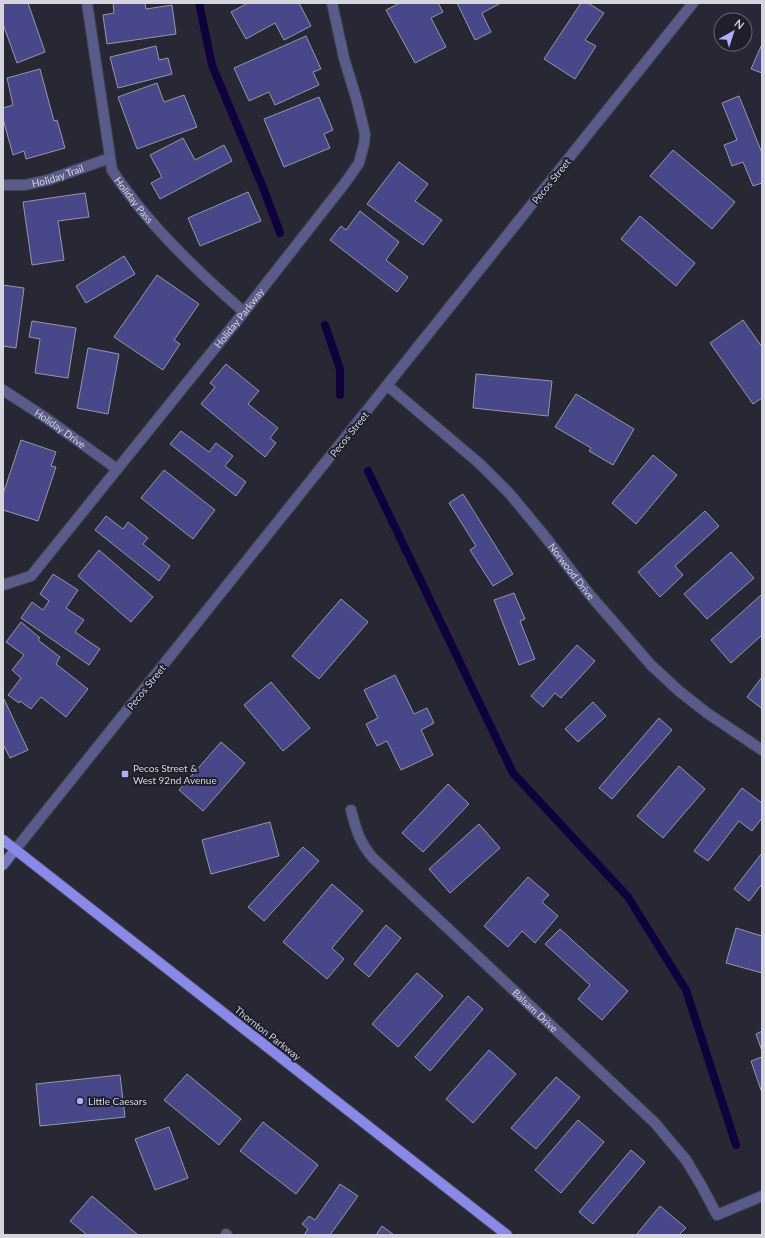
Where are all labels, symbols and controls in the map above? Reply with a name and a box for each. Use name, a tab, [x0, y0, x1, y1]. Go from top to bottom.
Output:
north arrow	[713, 12, 753, 52]
text: N	[732, 16, 747, 32]
street label: Pecos Street	[529, 156, 573, 206]
street label: Holiday Trail	[31, 162, 85, 189]
street label: Holiday Pass	[112, 174, 156, 226]
street label: Holiday Parkway	[212, 285, 267, 350]
street label: Holiday Drive	[33, 406, 88, 451]
street label: Pecos Street	[327, 409, 371, 459]
street label: Norwood Drive	[546, 541, 597, 602]
street label: Pecos Street	[124, 662, 168, 712]
place label: Pecos Street & West 92nd Avenue	[133, 762, 217, 786]
marker: Pecos Street & West 92nd Avenue	[120, 769, 130, 779]
street label: Balsam Drive	[510, 986, 560, 1035]
street label: Thornton Parkway	[232, 1003, 304, 1063]
place label: Little Caesars	[88, 1095, 147, 1107]
marker: Little Caesars	[75, 1096, 85, 1106]

